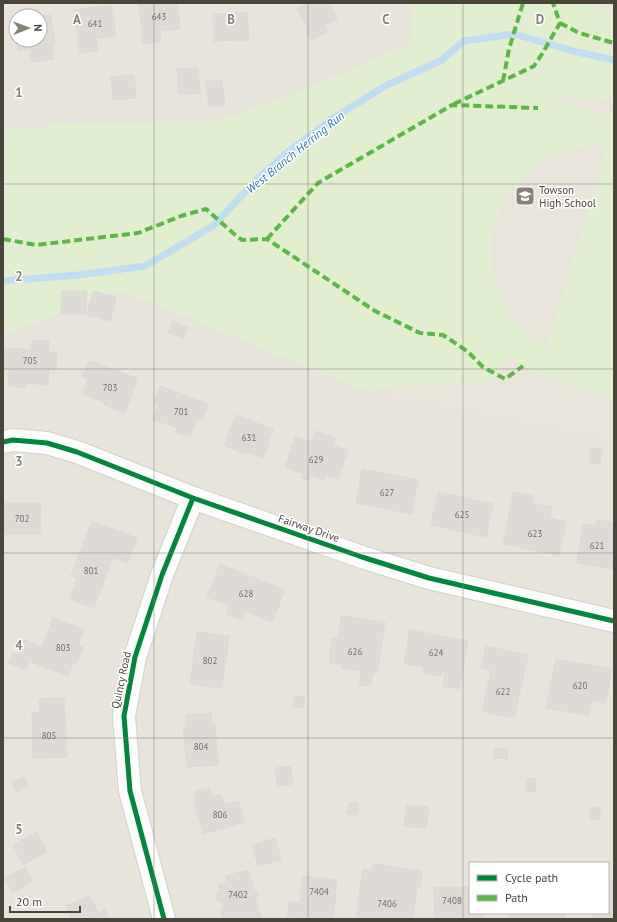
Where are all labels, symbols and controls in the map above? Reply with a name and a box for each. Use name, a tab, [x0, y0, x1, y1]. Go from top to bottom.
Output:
north arrow	[8, 8, 48, 48]
text: A	[73, 11, 81, 28]
house number: 643	[152, 11, 166, 22]
text: B	[227, 11, 235, 28]
text: C	[382, 11, 390, 28]
text: D	[536, 11, 544, 28]
house number: 641	[88, 18, 102, 29]
text: N	[31, 24, 45, 32]
text: 1	[15, 84, 23, 101]
water label: West Branch Herring Run	[243, 108, 347, 196]
place label: Towson High School	[539, 183, 597, 210]
school or university icon: Towson High School	[514, 185, 536, 207]
text: 2	[15, 268, 23, 285]
house number: 705	[23, 355, 37, 366]
house number: 703	[103, 382, 117, 393]
house number: 701	[174, 406, 188, 417]
house number: 631	[242, 432, 256, 443]
text: 3	[15, 453, 23, 470]
house number: 629	[309, 454, 323, 465]
house number: 627	[380, 487, 394, 498]
house number: 625	[455, 509, 469, 520]
street label: Fairway Drive	[277, 511, 342, 545]
house number: 702	[15, 513, 29, 524]
house number: 623	[528, 528, 542, 539]
house number: 621	[590, 540, 604, 551]
house number: 801	[84, 565, 98, 576]
house number: 628	[239, 588, 253, 599]
text: 4	[15, 637, 23, 654]
house number: 803	[56, 642, 70, 653]
house number: 626	[348, 646, 362, 657]
house number: 624	[429, 647, 443, 658]
street label: Quincy Road	[108, 650, 134, 710]
house number: 802	[203, 655, 217, 666]
house number: 620	[573, 680, 587, 691]
house number: 622	[496, 686, 510, 697]
house number: 805	[42, 730, 56, 741]
house number: 804	[194, 741, 208, 752]
house number: 806	[213, 809, 227, 820]
text: 5	[15, 821, 23, 838]
legend	[469, 862, 609, 914]
text: Cycle path	[505, 870, 558, 885]
house number: 7404	[309, 886, 329, 897]
scale bar	[10, 888, 80, 914]
house number: 7402	[228, 889, 248, 900]
text: Path	[505, 890, 528, 905]
text: 20 m	[16, 894, 42, 909]
house number: 7408	[442, 895, 462, 906]
house number: 7406	[377, 898, 397, 909]

